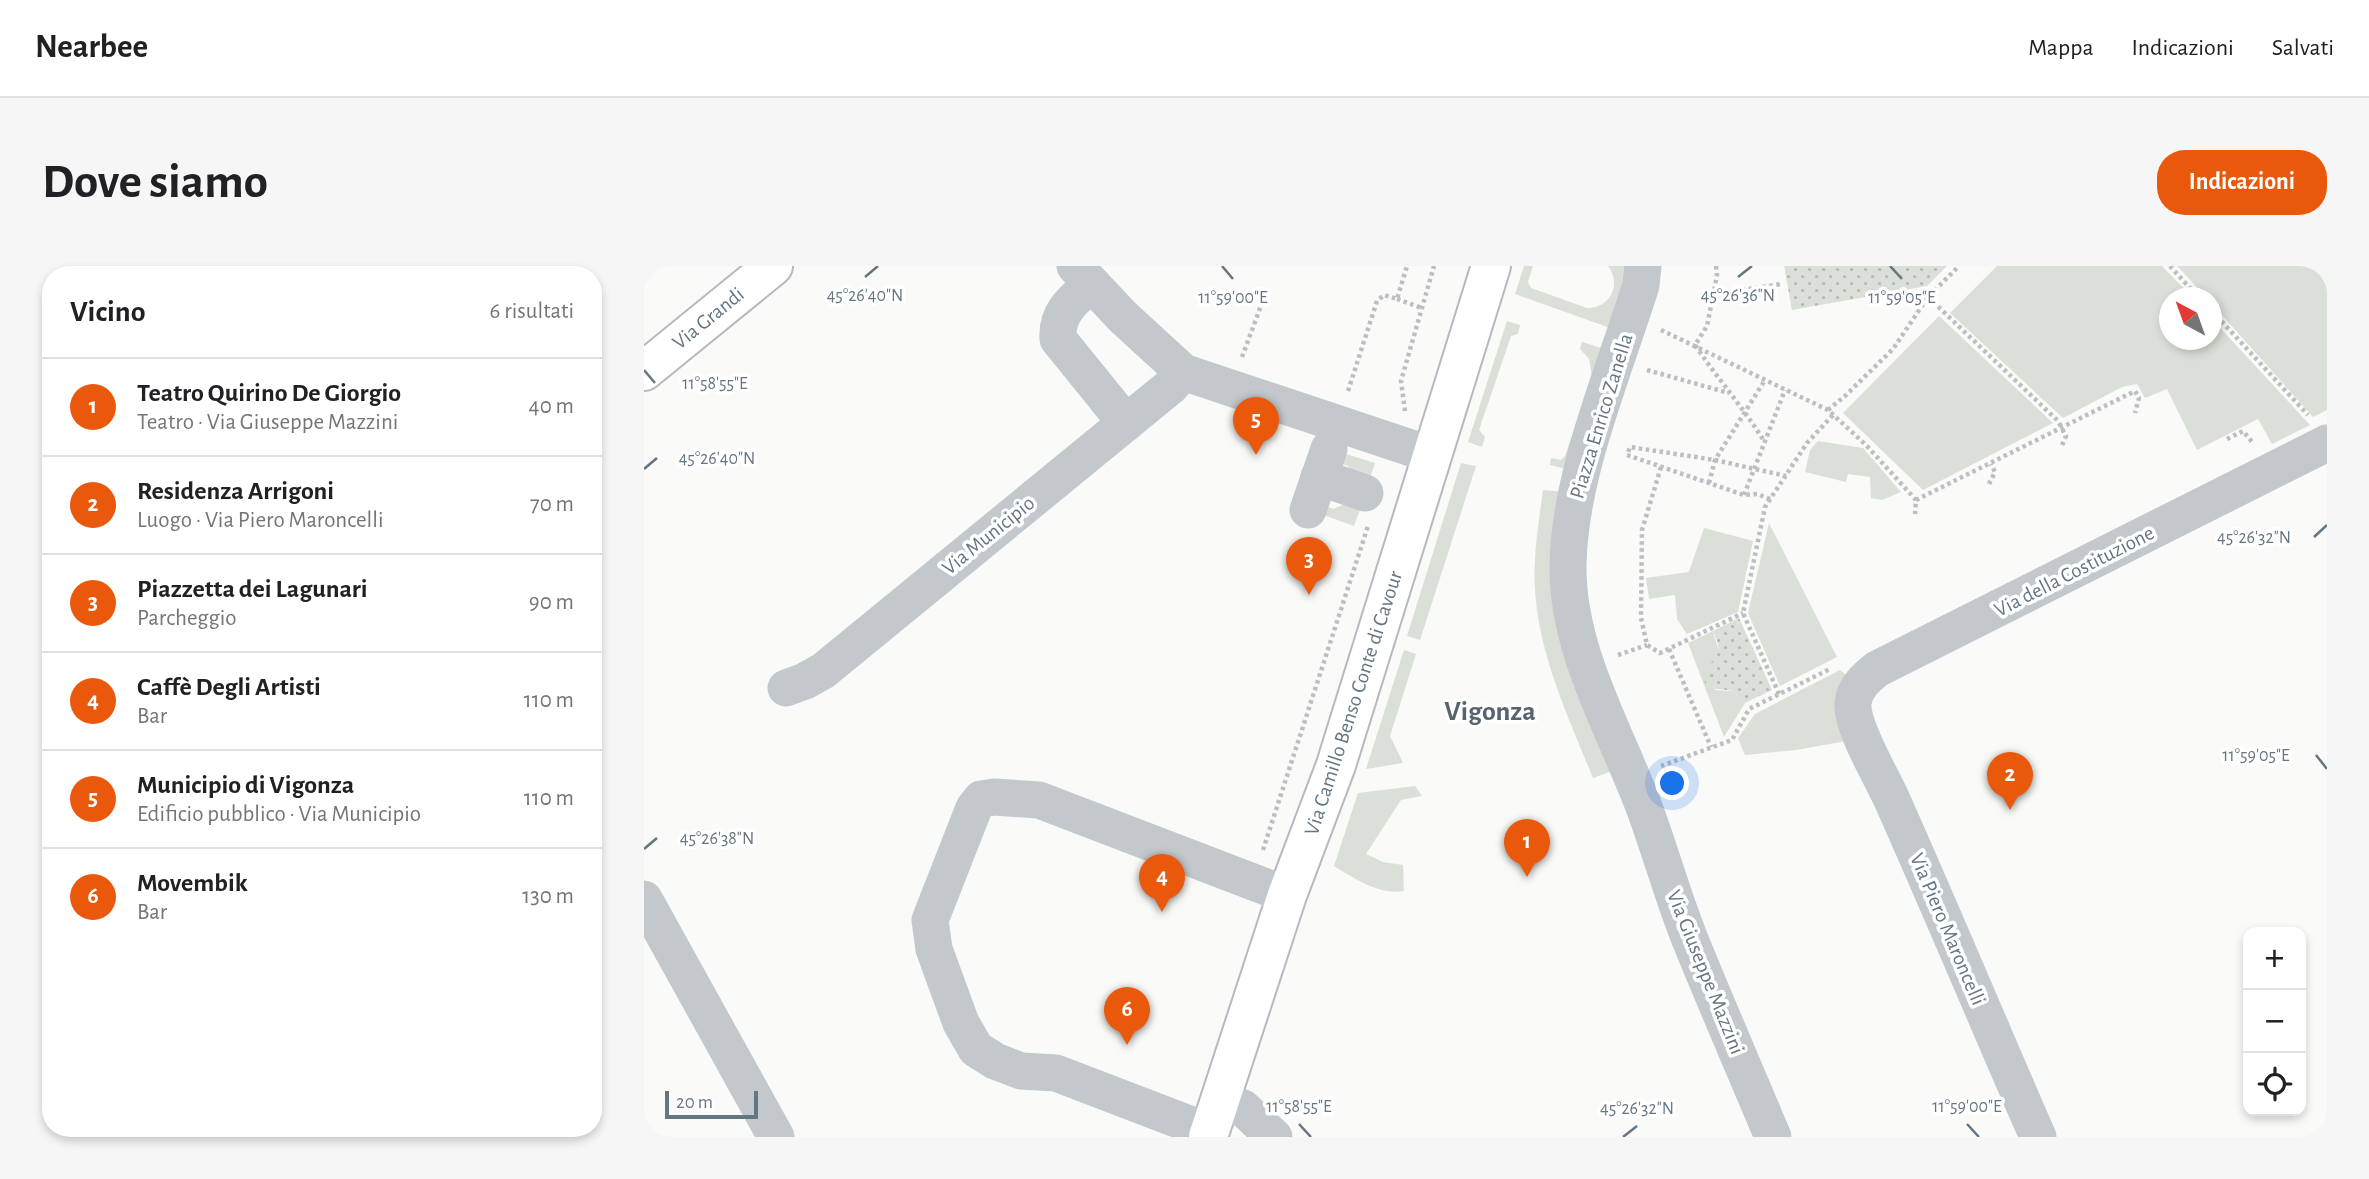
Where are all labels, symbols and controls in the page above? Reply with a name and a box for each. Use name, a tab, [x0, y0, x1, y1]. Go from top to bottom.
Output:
text: Nearbee	[35, 31, 148, 64]
text: Mappa	[2028, 36, 2093, 60]
text: Indicazioni	[2131, 36, 2234, 60]
text: Salvati	[2272, 36, 2334, 60]
button: Indicazioni	[2157, 150, 2327, 215]
text: Dove siamo	[42, 158, 268, 207]
street label: Via Grandi	[669, 283, 748, 353]
text: 45°26'40"N	[827, 287, 903, 305]
text: 45°26'36"N	[1701, 287, 1775, 305]
north arrow	[2159, 287, 2222, 350]
text: 11°59'00"E	[1198, 289, 1268, 307]
text: 11°59'05"E	[1868, 289, 1936, 307]
text: Vicino	[70, 297, 146, 327]
text: 6 risultati	[490, 300, 574, 323]
street label: Piazza Enrico Zanella	[1566, 331, 1637, 501]
text: 11°58'55"E	[682, 375, 748, 393]
text: Teatro Quirino De Giorgio	[137, 380, 401, 406]
text: 1	[89, 395, 97, 418]
text: 40 m	[529, 395, 574, 418]
pin: 5	[1233, 397, 1279, 455]
text: Teatro · Via Giuseppe Mazzini	[137, 411, 398, 434]
text: 45°26'40"N	[679, 450, 755, 468]
text: Residenza Arrigoni	[137, 478, 334, 504]
street label: Via Municipio	[938, 492, 1038, 579]
text: 2	[88, 493, 98, 516]
text: 70 m	[530, 493, 574, 516]
text: Luogo · Via Piero Maroncelli	[137, 509, 384, 532]
street label: Via della Costituzione	[1991, 522, 2158, 621]
text: 45°26'32"N	[2217, 529, 2291, 547]
pin: 3	[1286, 537, 1332, 595]
street label: Via Camillo Benso Conte di Cavour	[1301, 568, 1406, 838]
text: Piazzetta dei Lagunari	[137, 576, 368, 602]
text: 3	[88, 591, 98, 614]
text: 90 m	[529, 591, 574, 614]
text: Parcheggio	[137, 607, 237, 630]
text: Caffè Degli Artisti	[137, 674, 321, 700]
text: 4	[87, 689, 99, 712]
text: 110 m	[524, 689, 574, 712]
district label: Vigonza	[1444, 698, 1536, 726]
text: Bar	[137, 705, 167, 728]
text: 11°59'05"E	[2222, 747, 2290, 765]
pin: 2	[1987, 752, 2033, 810]
your location	[1655, 766, 1689, 800]
text: Municipio di Vigonza	[137, 772, 354, 798]
text: 5	[88, 787, 98, 810]
text: 110 m	[524, 787, 574, 810]
text: Edificio pubblico · Via Municipio	[137, 803, 421, 826]
pin: 1	[1504, 819, 1550, 877]
text: 45°26'38"N	[680, 830, 754, 848]
street label: Via Piero Maroncelli	[1906, 850, 1989, 1008]
pin: 4	[1139, 854, 1185, 912]
text: Movembik	[137, 870, 248, 896]
text: 6	[87, 885, 99, 908]
text: 130 m	[522, 885, 574, 908]
street label: Via Giuseppe Mazzini	[1663, 887, 1748, 1057]
text: Bar	[137, 901, 167, 924]
map controls	[2243, 927, 2306, 1116]
button: +	[2243, 927, 2306, 990]
pin: 6	[1104, 987, 1150, 1045]
button: −	[2243, 990, 2306, 1053]
button: locate	[2243, 1053, 2306, 1116]
scale bar	[665, 1088, 758, 1120]
text: 20 m	[676, 1093, 713, 1112]
text: 11°58'55"E	[1266, 1098, 1332, 1116]
text: 11°59'00"E	[1932, 1098, 2002, 1116]
text: 45°26'32"N	[1600, 1100, 1674, 1118]

